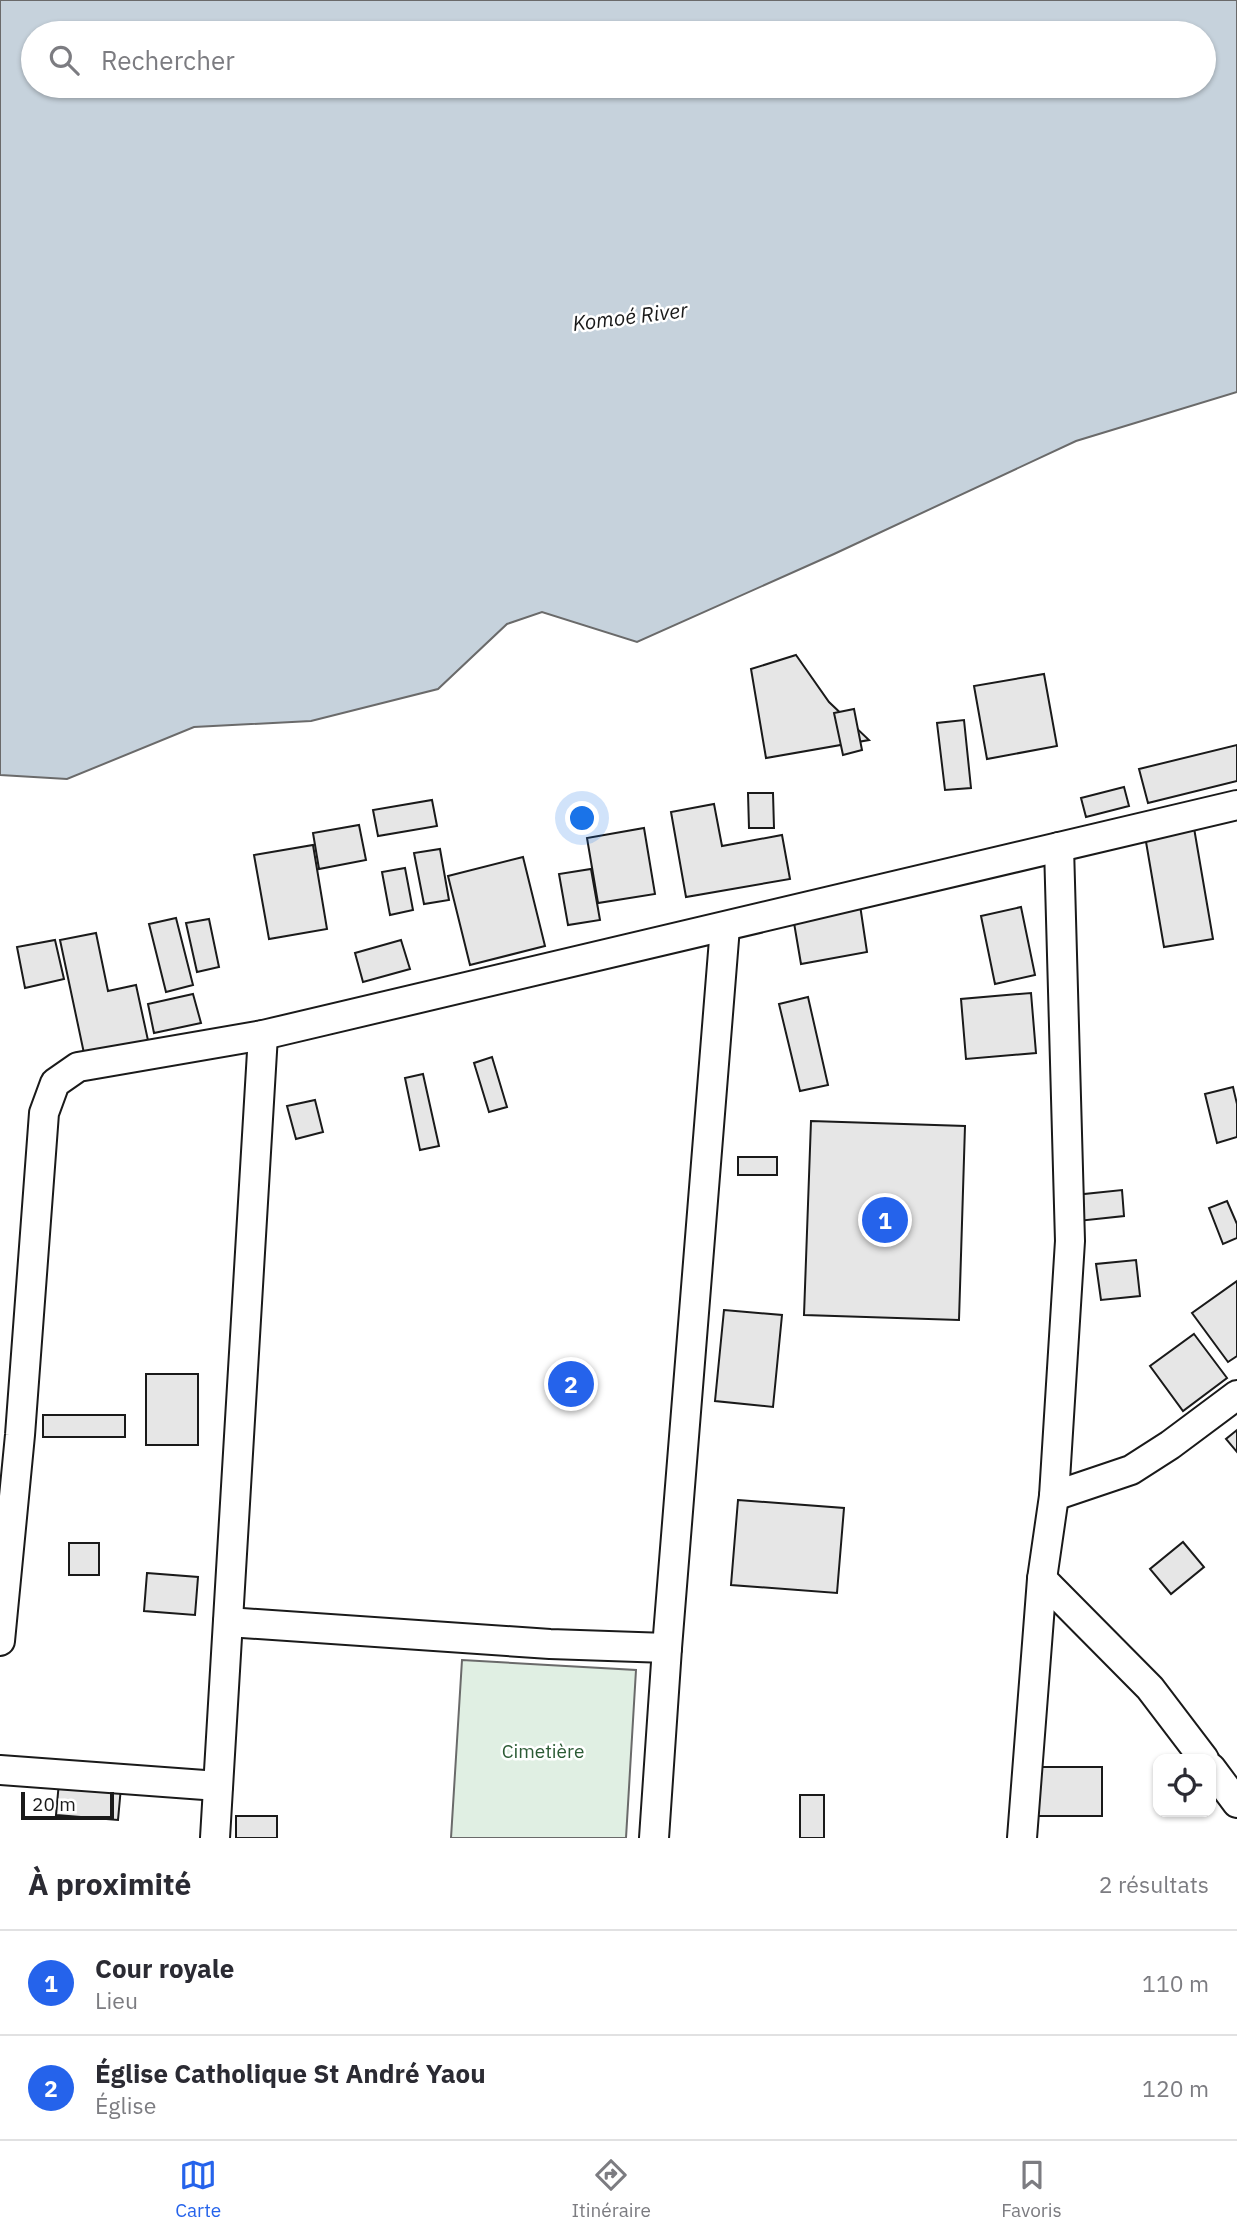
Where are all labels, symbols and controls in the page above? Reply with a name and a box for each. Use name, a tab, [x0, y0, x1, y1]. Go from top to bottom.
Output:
search box	[21, 21, 1216, 98]
icon: search	[45, 41, 83, 79]
text: Rechercher	[101, 43, 235, 77]
water label: Komoé River	[571, 295, 690, 337]
your location	[565, 801, 599, 835]
pin: 1	[862, 1194, 908, 1246]
pin: 2	[548, 1358, 594, 1410]
park label: Cimetière	[502, 1739, 584, 1763]
map controls	[1153, 1754, 1216, 1817]
button: locate	[1153, 1754, 1216, 1817]
scale bar	[21, 1789, 114, 1821]
text: 20 m	[32, 1792, 76, 1816]
text: À proximité	[28, 1864, 191, 1903]
text: 2 résultats	[1099, 1869, 1209, 1899]
text: Cour royale	[95, 1951, 234, 1985]
text: 1	[44, 1968, 58, 1998]
text: 110 m	[1142, 1968, 1209, 1998]
text: Lieu	[95, 1985, 138, 2015]
text: Église Catholique St André Yaou	[95, 2056, 486, 2090]
text: 2	[44, 2073, 58, 2103]
text: 120 m	[1142, 2073, 1209, 2103]
text: Église	[95, 2090, 156, 2120]
tab: Carte	[175, 2156, 221, 2222]
tab: Itinéraire	[572, 2156, 651, 2222]
tab: Favoris	[1001, 2156, 1062, 2222]

